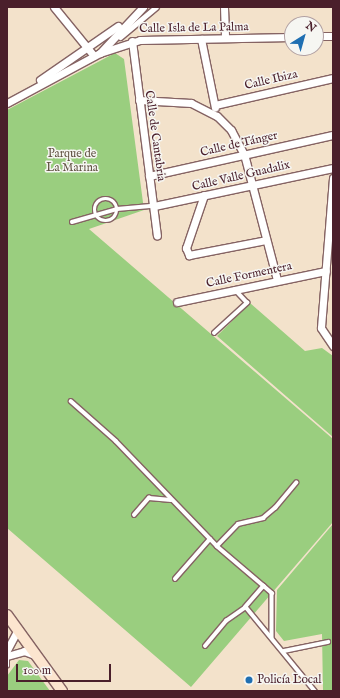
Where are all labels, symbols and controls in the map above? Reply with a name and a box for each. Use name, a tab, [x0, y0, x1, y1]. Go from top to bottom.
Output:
north arrow	[284, 16, 324, 56]
text: N	[303, 19, 319, 36]
street label: Calle Isla de La Palma	[139, 20, 249, 36]
street label: Calle Ibiza	[243, 67, 299, 93]
street label: Calle de Cantabria	[142, 90, 168, 182]
street label: Calle de Tánger	[199, 128, 279, 160]
park label: Parque de La Marina	[46, 147, 98, 175]
street label: Calle Valle Guadalix	[191, 158, 291, 194]
street label: Calle Formentera	[205, 259, 293, 291]
scale bar	[18, 656, 113, 682]
text: 100 m	[23, 663, 51, 678]
place label: Policía Local	[257, 673, 321, 687]
marker: Policía Local	[244, 675, 254, 685]

